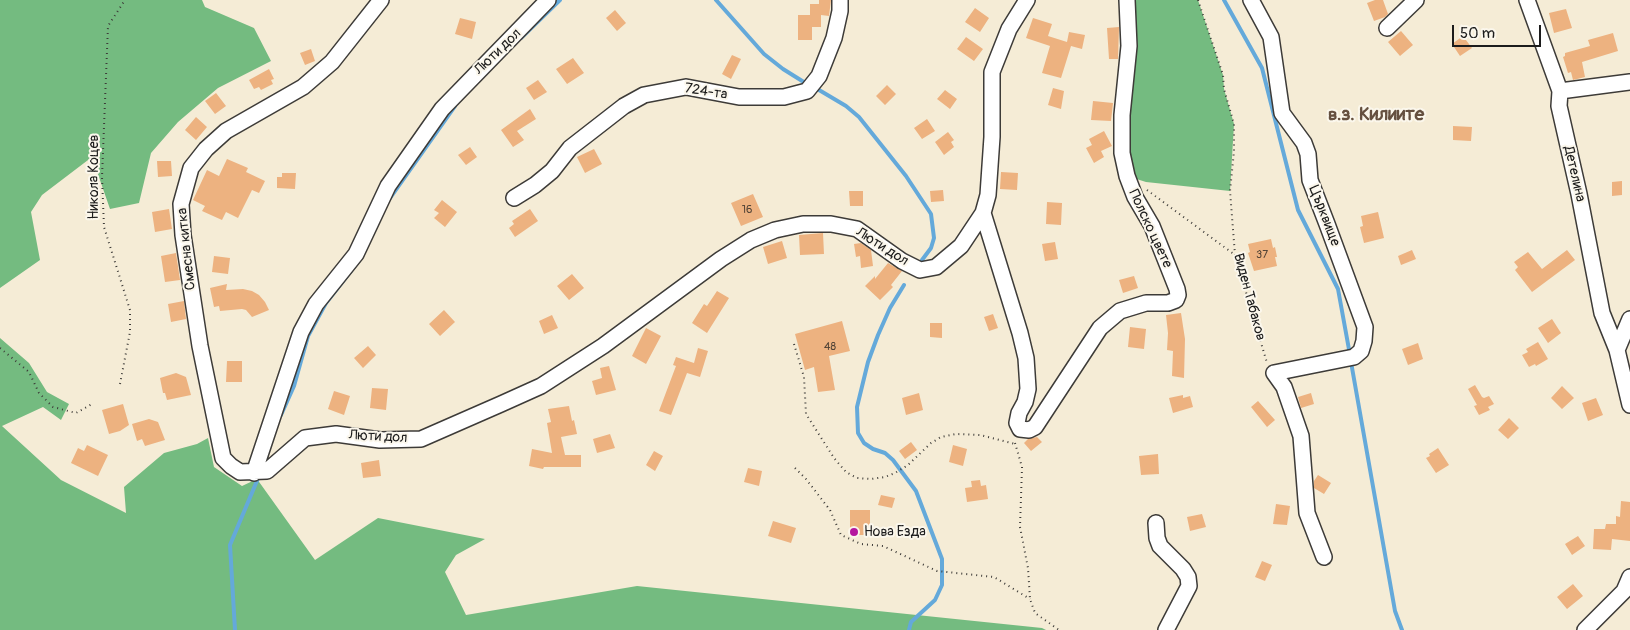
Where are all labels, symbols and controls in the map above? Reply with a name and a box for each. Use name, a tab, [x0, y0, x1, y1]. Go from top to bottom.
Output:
scale bar	[1455, 15, 1544, 47]
text: 50 m	[1460, 24, 1495, 43]
street label: Люти дол	[471, 26, 525, 78]
street label: 724-та	[684, 80, 728, 104]
district label: в.з. Килиите	[1328, 104, 1424, 126]
street label: Никола Коцев	[86, 135, 102, 219]
street label: Детелина	[1559, 145, 1589, 203]
street label: Църквище	[1305, 183, 1343, 249]
street label: Полско цвете	[1124, 187, 1176, 271]
house number: 16	[742, 203, 752, 217]
street label: Смесна китка	[174, 207, 200, 291]
street label: Люти дол	[853, 224, 911, 270]
house number: 37	[1256, 248, 1268, 262]
street label: Виден Табаков	[1229, 252, 1269, 342]
house number: 48	[824, 340, 836, 354]
street label: Люти дол	[348, 427, 408, 447]
place label: Нова Езда	[864, 524, 926, 540]
marker: Нова Езда	[848, 526, 860, 538]

